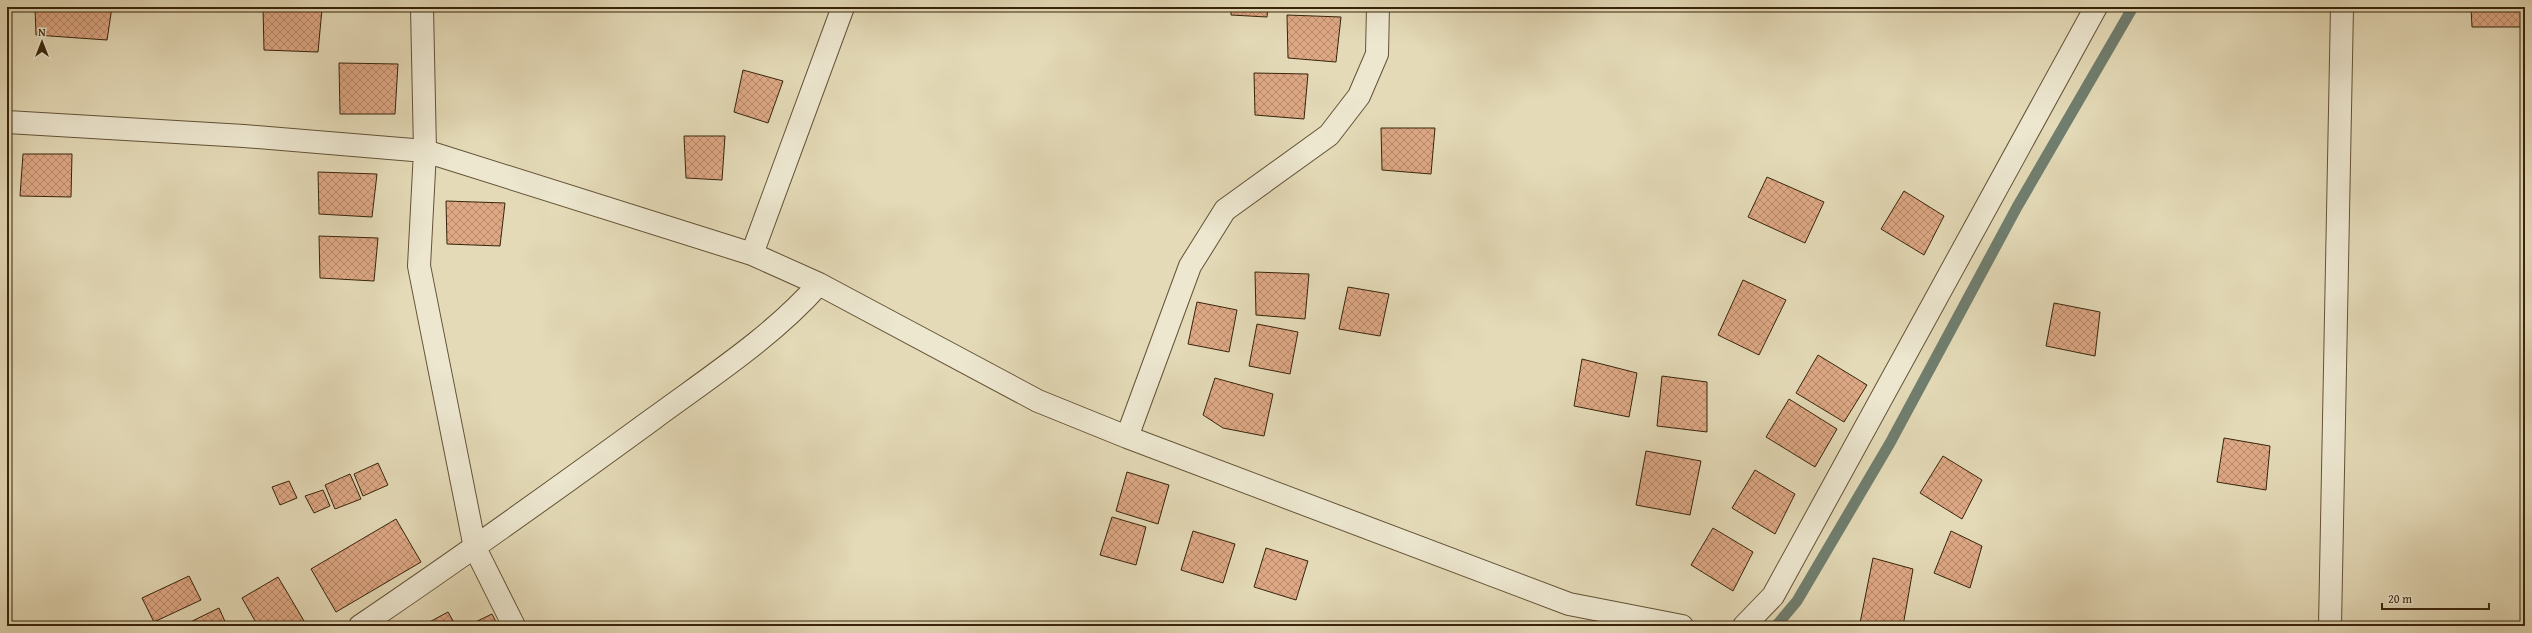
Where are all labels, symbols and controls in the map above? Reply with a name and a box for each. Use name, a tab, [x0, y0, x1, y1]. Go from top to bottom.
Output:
north arrow	[22, 22, 62, 62]
text: N	[38, 24, 46, 40]
scale bar	[2382, 585, 2489, 611]
text: 20 m	[2388, 590, 2412, 607]

